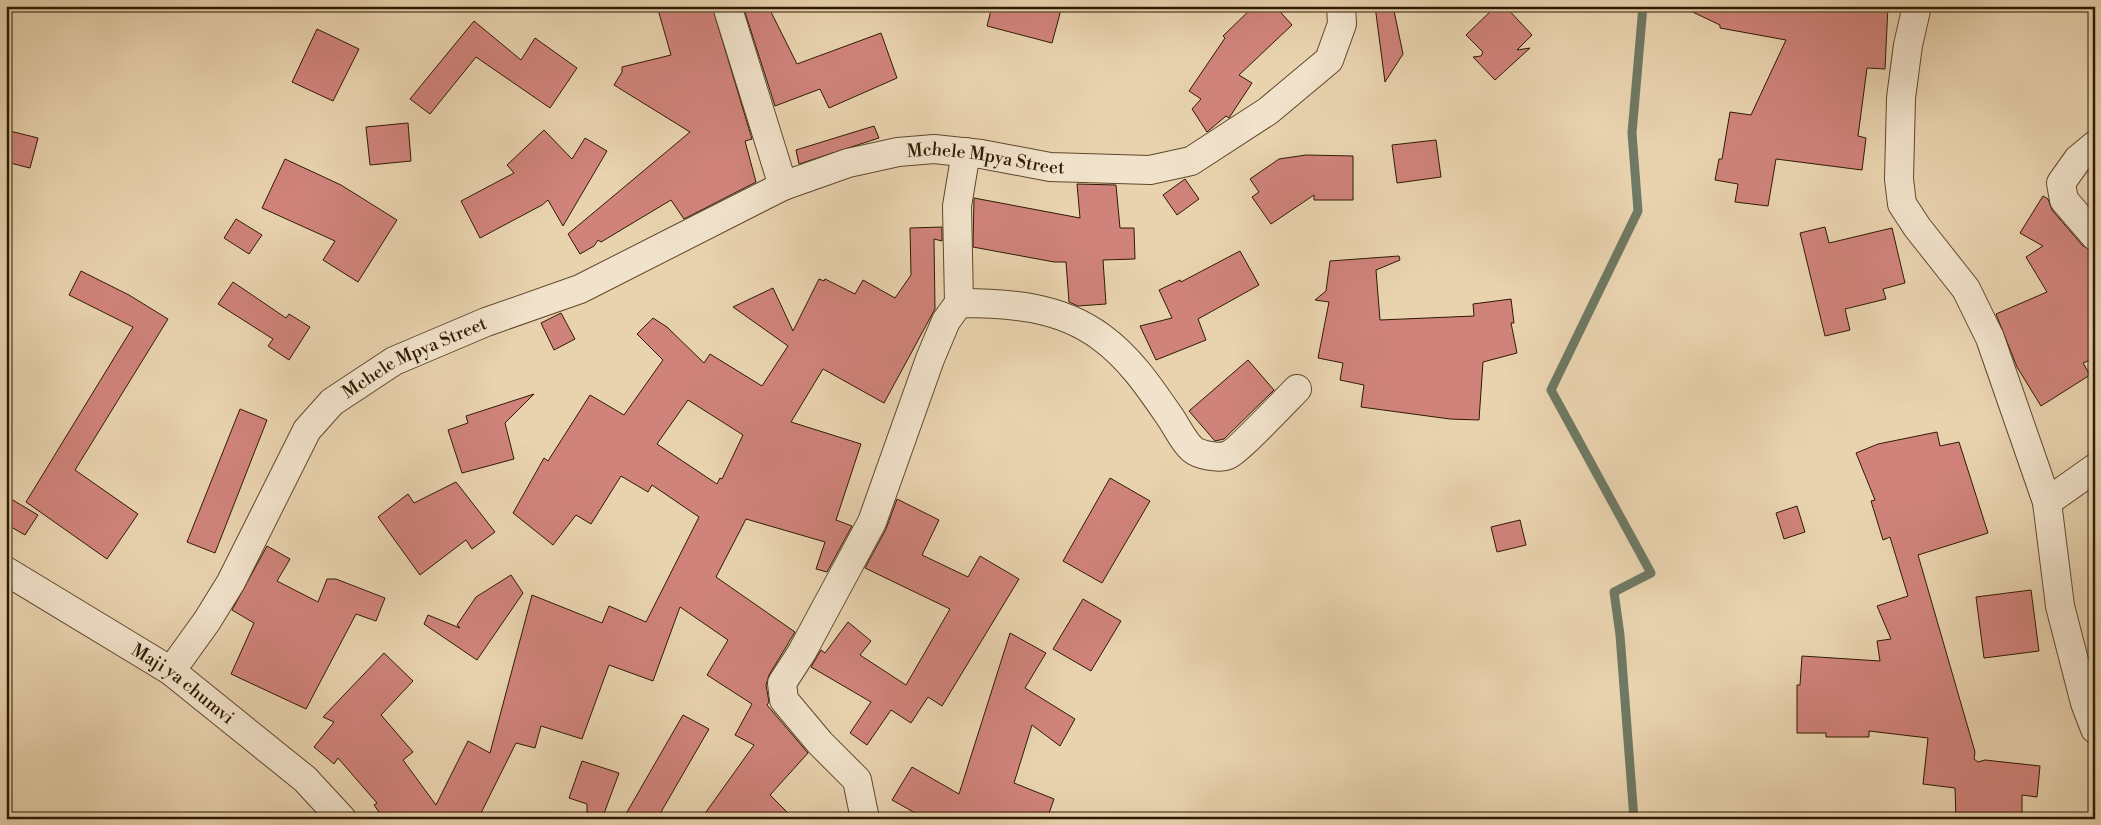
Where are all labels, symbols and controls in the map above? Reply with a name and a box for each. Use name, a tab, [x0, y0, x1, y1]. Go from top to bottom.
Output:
street label: Mchele Mpya Street	[906, 137, 1065, 179]
street label: Mchele Mpya Street	[338, 311, 491, 404]
street label: Maji ya chumvi	[127, 638, 239, 729]

